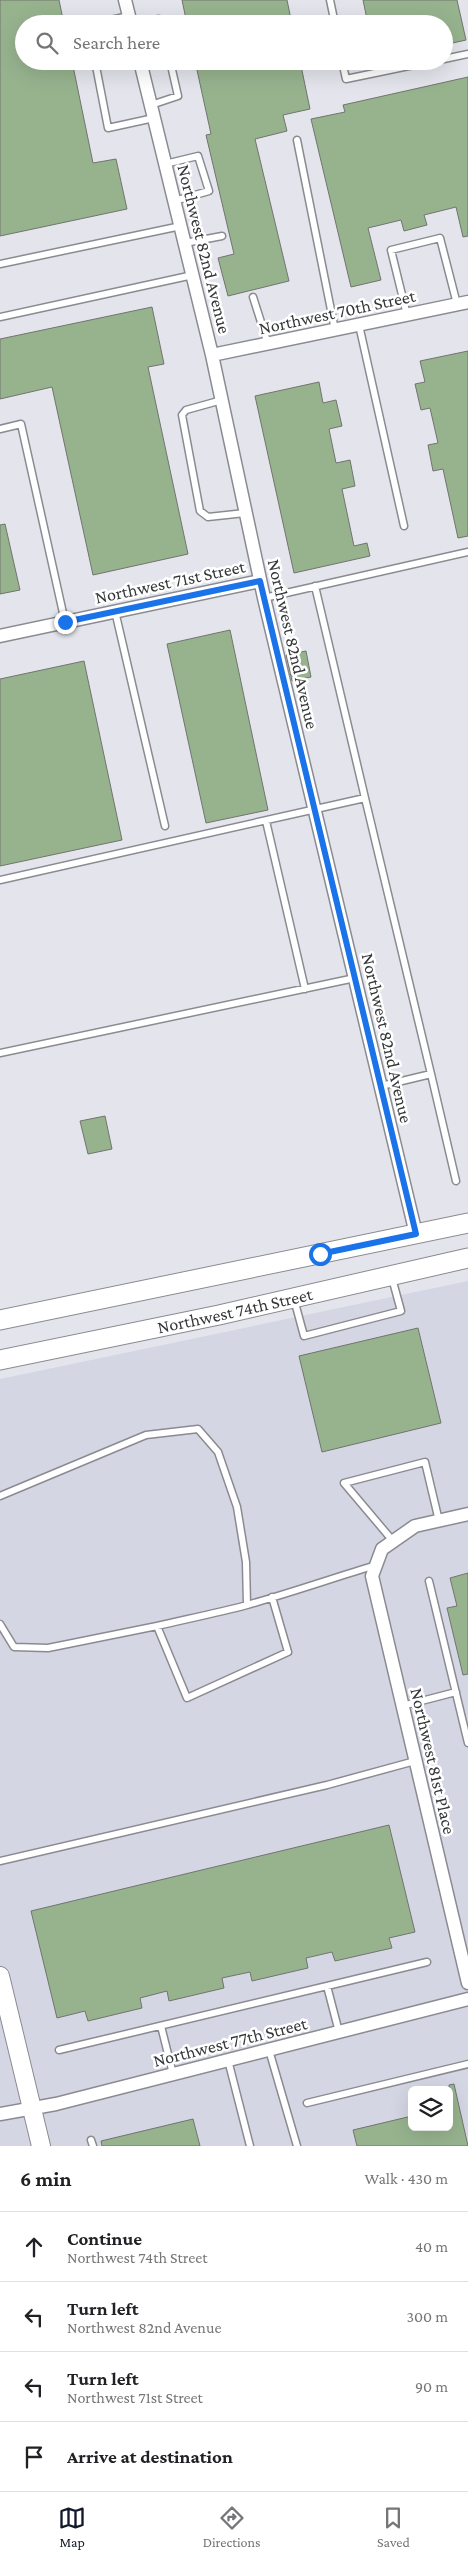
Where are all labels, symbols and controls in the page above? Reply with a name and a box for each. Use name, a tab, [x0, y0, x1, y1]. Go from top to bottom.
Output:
search box	[15, 15, 453, 70]
icon: search	[33, 29, 61, 57]
text: Search here	[73, 32, 160, 53]
street label: Northwest 82nd Avenue	[173, 162, 235, 336]
street label: Northwest 70th Street	[257, 285, 418, 338]
street label: Northwest 71st Street	[93, 556, 248, 608]
street label: Northwest 82nd Avenue	[264, 557, 322, 731]
route end	[54, 611, 77, 634]
street label: Northwest 82nd Avenue	[358, 951, 416, 1125]
route start	[309, 1243, 332, 1266]
street label: Northwest 74th Street	[156, 1284, 315, 1337]
street label: Northwest 81st Place	[406, 1686, 460, 1836]
street label: Northwest 77th Street	[151, 2013, 310, 2071]
map controls	[408, 2086, 453, 2131]
button: layers	[408, 2086, 453, 2131]
text: 6 min	[20, 2167, 71, 2191]
text: Walk · 430 m	[364, 2170, 448, 2187]
text: Continue	[67, 2228, 142, 2249]
icon: ahead	[20, 2233, 48, 2261]
text: 40 m	[415, 2238, 448, 2255]
text: Northwest 74th Street	[67, 2249, 208, 2266]
text: Turn left	[67, 2298, 139, 2319]
icon: left	[20, 2303, 48, 2331]
text: 300 m	[406, 2308, 448, 2325]
text: Northwest 82nd Avenue	[67, 2319, 221, 2336]
text: Turn left	[67, 2368, 139, 2389]
icon: left	[20, 2373, 48, 2401]
text: 90 m	[415, 2378, 448, 2395]
text: Northwest 71st Street	[67, 2389, 203, 2406]
icon: arrive	[20, 2443, 48, 2471]
text: Arrive at destination	[67, 2446, 233, 2467]
tab: Map	[58, 2504, 86, 2550]
tab: Directions	[203, 2504, 261, 2550]
tab: Saved	[377, 2504, 410, 2550]

